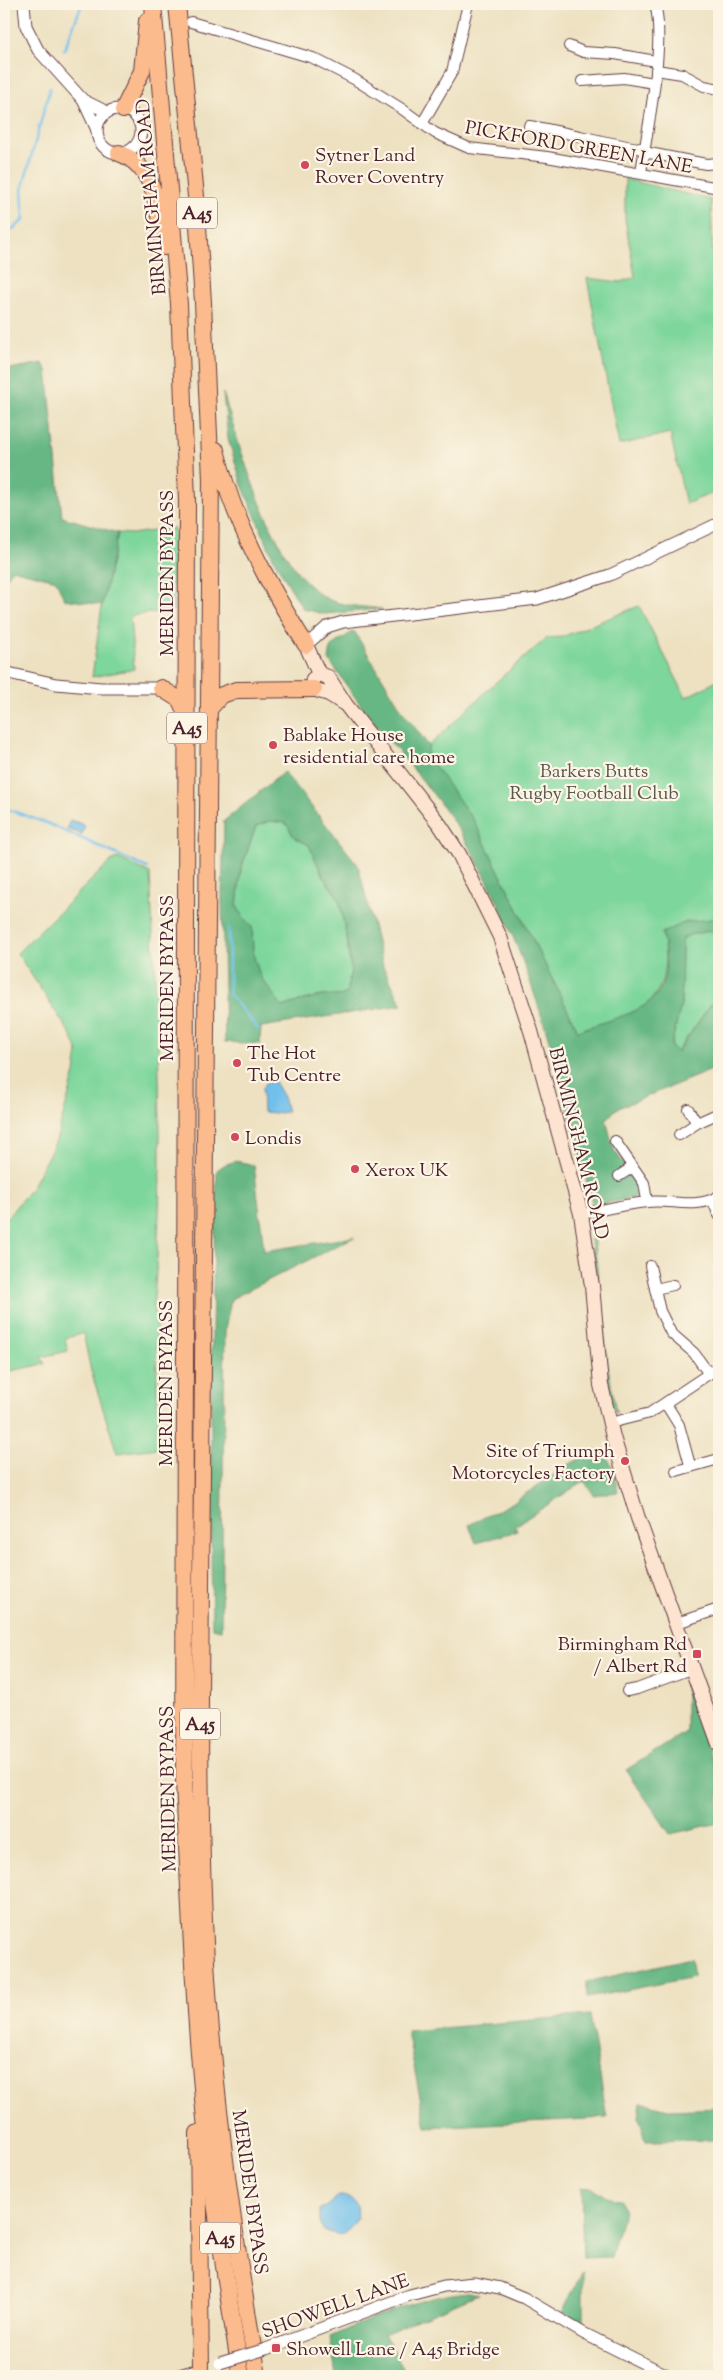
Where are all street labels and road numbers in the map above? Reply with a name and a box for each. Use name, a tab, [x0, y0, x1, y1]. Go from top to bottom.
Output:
street label: BIRMINGHAM ROAD	[130, 97, 175, 296]
street label: PICKFORD GREEN LANE	[463, 115, 695, 182]
road number: A45	[177, 198, 217, 228]
street label: MERIDEN BYPASS	[155, 490, 182, 656]
road number: A45	[167, 712, 207, 744]
street label: MERIDEN BYPASS	[155, 895, 182, 1061]
street label: BIRMINGHAM ROAD	[541, 1045, 615, 1242]
street label: MERIDEN BYPASS	[154, 1300, 181, 1466]
street label: MERIDEN BYPASS	[155, 1706, 184, 1872]
road number: A45	[180, 1708, 220, 1740]
street label: MERIDEN BYPASS	[224, 2108, 273, 2277]
road number: A45	[200, 2222, 240, 2254]
street label: SHOWELL LANE	[258, 2268, 414, 2347]

